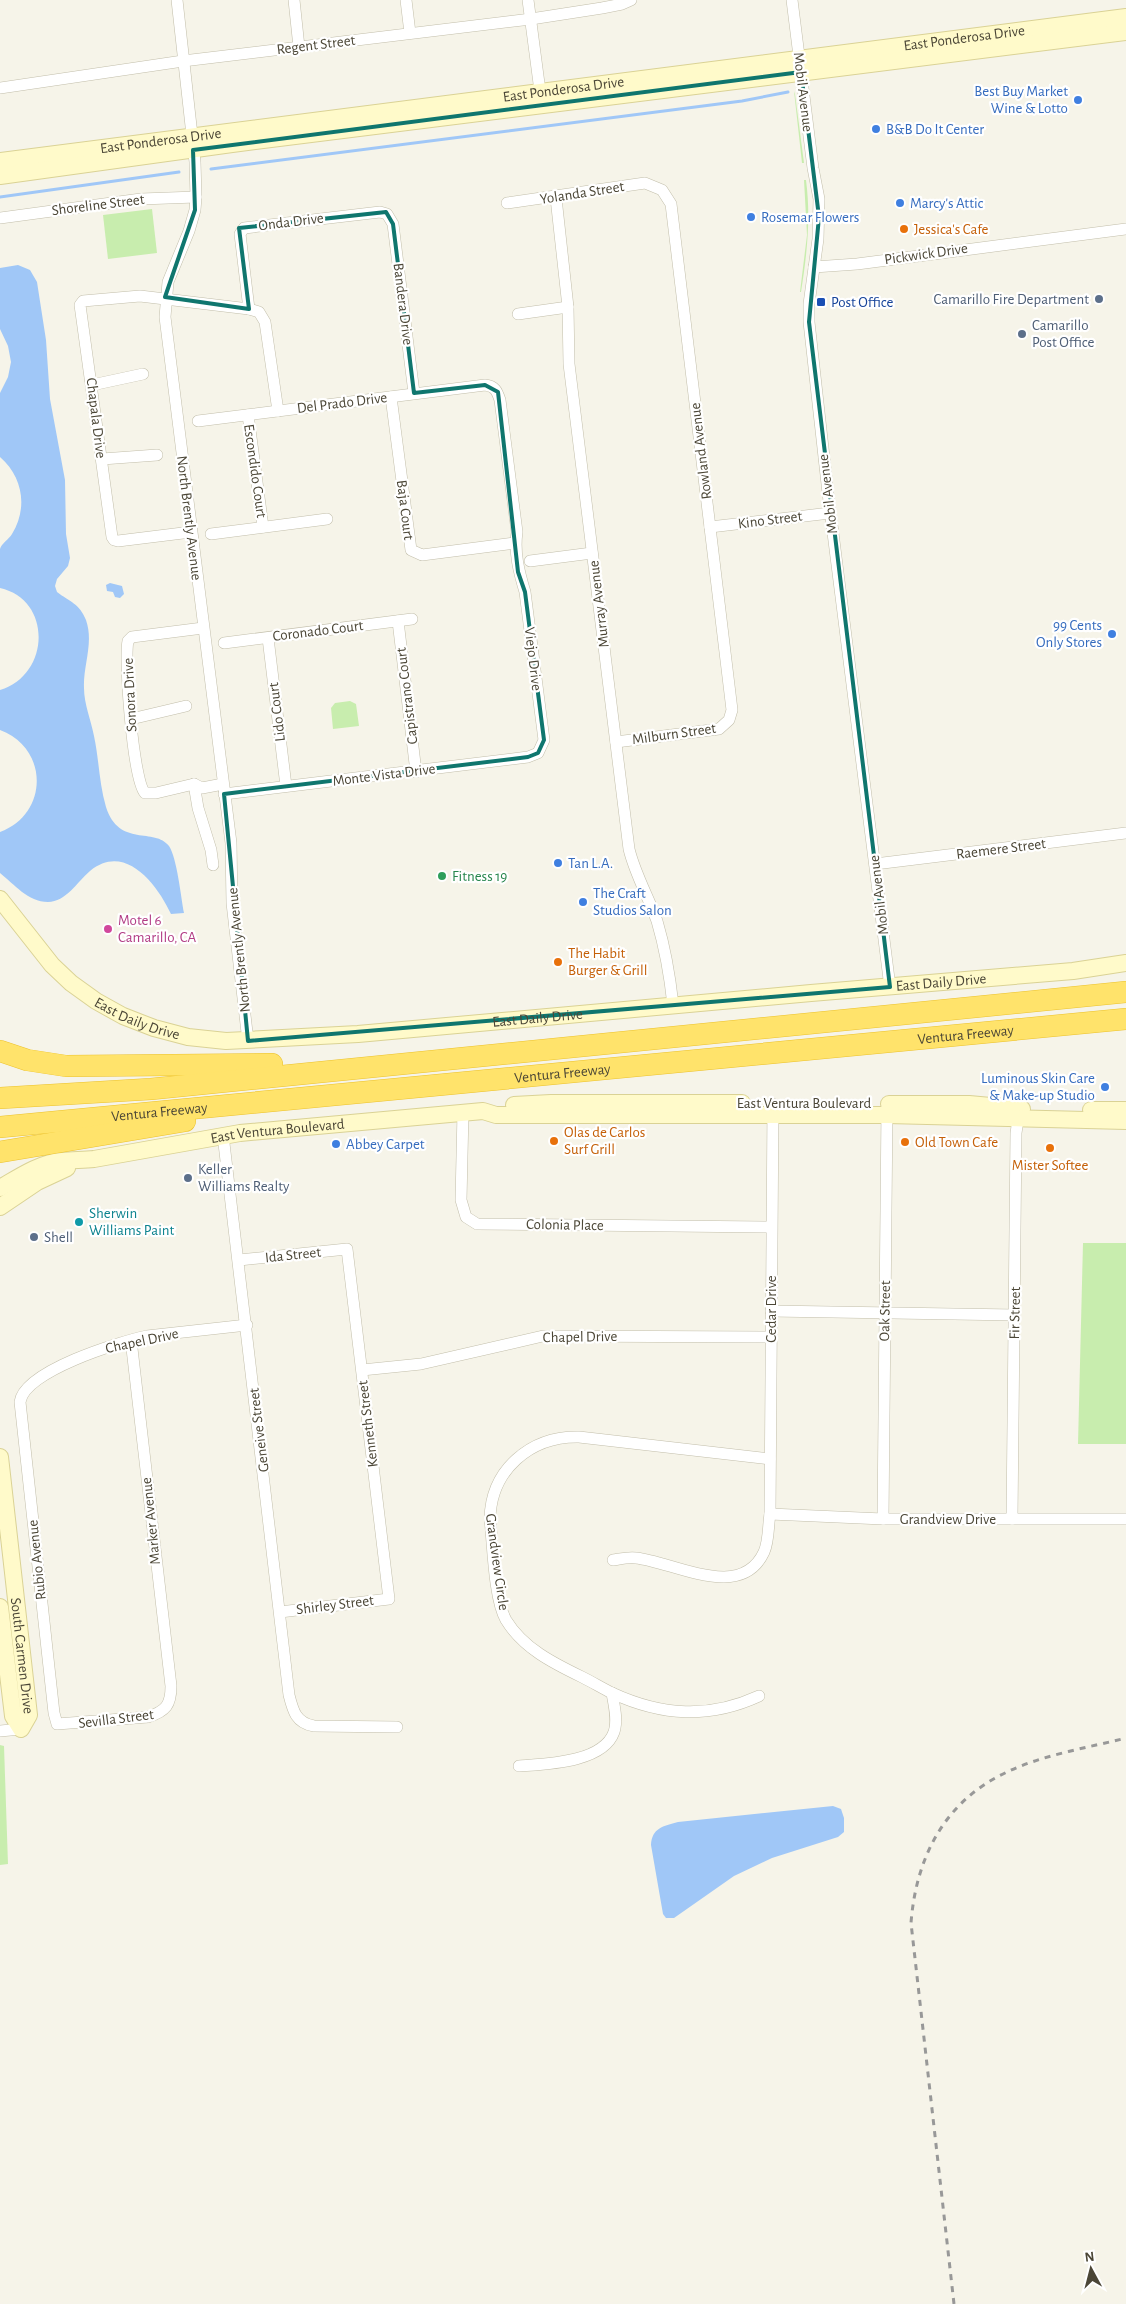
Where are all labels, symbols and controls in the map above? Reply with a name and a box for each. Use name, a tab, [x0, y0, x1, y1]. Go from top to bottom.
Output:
street label: East Ponderosa Drive	[903, 23, 1026, 53]
street label: Regent Street	[276, 33, 356, 57]
street label: Mobil Avenue	[791, 51, 815, 133]
street label: East Ponderosa Drive	[502, 74, 625, 104]
place label: Best Buy Market Wine & Lotto	[974, 84, 1068, 116]
marker: Best Buy Market Wine & Lotto	[1072, 94, 1084, 106]
place label: B&B Do It Center	[886, 122, 984, 137]
marker: B&B Do It Center	[870, 123, 882, 135]
street label: East Ponderosa Drive	[99, 125, 222, 156]
street label: Yolanda Street	[539, 179, 625, 207]
street label: Shoreline Street	[51, 192, 146, 218]
place label: Marcy's Attic	[910, 196, 984, 211]
marker: Marcy's Attic	[894, 197, 906, 209]
place label: Rosemar Flowers	[761, 210, 859, 225]
street label: Onda Drive	[258, 211, 325, 233]
marker: Rosemar Flowers	[745, 211, 757, 223]
place label: Jessica's Cafe	[914, 222, 989, 237]
marker: Jessica's Cafe	[898, 223, 910, 235]
street label: Pickwick Drive	[883, 241, 969, 267]
street label: Bandera Drive	[391, 262, 415, 346]
place label: Camarillo Fire Department	[933, 292, 1089, 307]
marker: Camarillo Fire Department	[1093, 293, 1105, 305]
place label: Post Office	[831, 295, 894, 310]
marker: Post Office	[815, 296, 827, 308]
place label: Camarillo Post Office	[1032, 318, 1095, 350]
marker: Camarillo Post Office	[1016, 328, 1028, 340]
street label: Chapala Drive	[84, 377, 108, 459]
street label: Del Prado Drive	[296, 390, 388, 416]
street label: Rowland Avenue	[688, 402, 714, 500]
street label: Escondido Court	[241, 423, 269, 519]
street label: Mobil Avenue	[816, 453, 840, 535]
street label: North Brently Avenue	[174, 455, 204, 581]
street label: Baja Court	[394, 479, 416, 541]
street label: Kino Street	[737, 509, 803, 531]
street label: Murray Avenue	[586, 559, 612, 649]
street label: Coronado Court	[272, 618, 364, 644]
place label: 99 Cents Only Stores	[1036, 618, 1102, 650]
street label: Viejo Drive	[522, 626, 544, 692]
marker: 99 Cents Only Stores	[1106, 628, 1118, 640]
street label: Capistrano Court	[394, 647, 420, 745]
street label: Sonora Drive	[121, 657, 139, 732]
street label: Lido Court	[266, 681, 288, 742]
street label: Milburn Street	[631, 721, 717, 747]
street label: Monte Vista Drive	[332, 761, 436, 789]
street label: Raemere Street	[955, 836, 1047, 862]
street label: Mobil Avenue	[867, 854, 891, 936]
place label: Tan L.A.	[568, 856, 613, 871]
marker: Tan L.A.	[552, 857, 564, 869]
place label: Fitness 19	[452, 869, 507, 884]
marker: Fitness 19	[436, 870, 448, 882]
place label: The Craft Studios Salon	[593, 886, 672, 918]
street label: North Brently Avenue	[225, 887, 253, 1013]
marker: The Craft Studios Salon	[577, 896, 589, 908]
place label: Motel 6 Camarillo, CA	[118, 913, 197, 945]
marker: Motel 6 Camarillo, CA	[102, 923, 114, 935]
place label: The Habit Burger & Grill	[568, 946, 647, 978]
marker: The Habit Burger & Grill	[552, 956, 564, 968]
street label: East Daily Drive	[895, 971, 987, 993]
street label: East Daily Drive	[92, 994, 181, 1042]
street label: East Daily Drive	[492, 1006, 584, 1029]
street label: Ventura Freeway	[917, 1022, 1015, 1046]
street label: Ventura Freeway	[514, 1061, 612, 1085]
place label: Luminous Skin Care & Make-up Studio	[981, 1071, 1095, 1103]
marker: Luminous Skin Care & Make-up Studio	[1099, 1081, 1111, 1093]
street label: East Ventura Boulevard	[737, 1096, 871, 1111]
street label: Ventura Freeway	[110, 1100, 209, 1124]
street label: East Ventura Boulevard	[209, 1116, 345, 1146]
place label: Olas de Carlos Surf Grill	[564, 1125, 645, 1157]
marker: Olas de Carlos Surf Grill	[548, 1135, 560, 1147]
place label: Old Town Cafe	[915, 1135, 998, 1150]
marker: Old Town Cafe	[899, 1136, 911, 1148]
place label: Abbey Carpet	[346, 1137, 425, 1152]
marker: Abbey Carpet	[330, 1138, 342, 1150]
marker: Mister Softee	[1044, 1142, 1056, 1154]
place label: Mister Softee	[1012, 1158, 1088, 1173]
place label: Keller Williams Realty	[198, 1162, 290, 1194]
marker: Keller Williams Realty	[182, 1172, 194, 1184]
place label: Sherwin Williams Paint	[89, 1206, 175, 1238]
marker: Sherwin Williams Paint	[73, 1216, 85, 1228]
street label: Colonia Place	[526, 1217, 604, 1233]
place label: Shell	[44, 1230, 73, 1245]
marker: Shell	[28, 1231, 40, 1243]
street label: Ida Street	[264, 1245, 322, 1265]
street label: Cedar Drive	[764, 1275, 779, 1343]
street label: Oak Street	[877, 1280, 893, 1342]
street label: Fir Street	[1007, 1286, 1023, 1340]
street label: Chapel Drive	[104, 1326, 180, 1356]
street label: Chapel Drive	[543, 1329, 617, 1345]
street label: Kenneth Street	[355, 1380, 381, 1468]
street label: Geneive Street	[246, 1387, 272, 1473]
street label: Marker Avenue	[139, 1476, 163, 1565]
street label: Grandview Drive	[900, 1512, 996, 1527]
street label: Grandview Circle	[483, 1513, 511, 1612]
street label: Rubio Avenue	[25, 1519, 49, 1601]
street label: Shirley Street	[295, 1593, 375, 1617]
street label: South Carmen Drive	[8, 1597, 36, 1715]
street label: Sevilla Street	[77, 1707, 155, 1731]
north arrow	[1066, 2244, 1116, 2294]
text: N	[1084, 2250, 1095, 2265]

